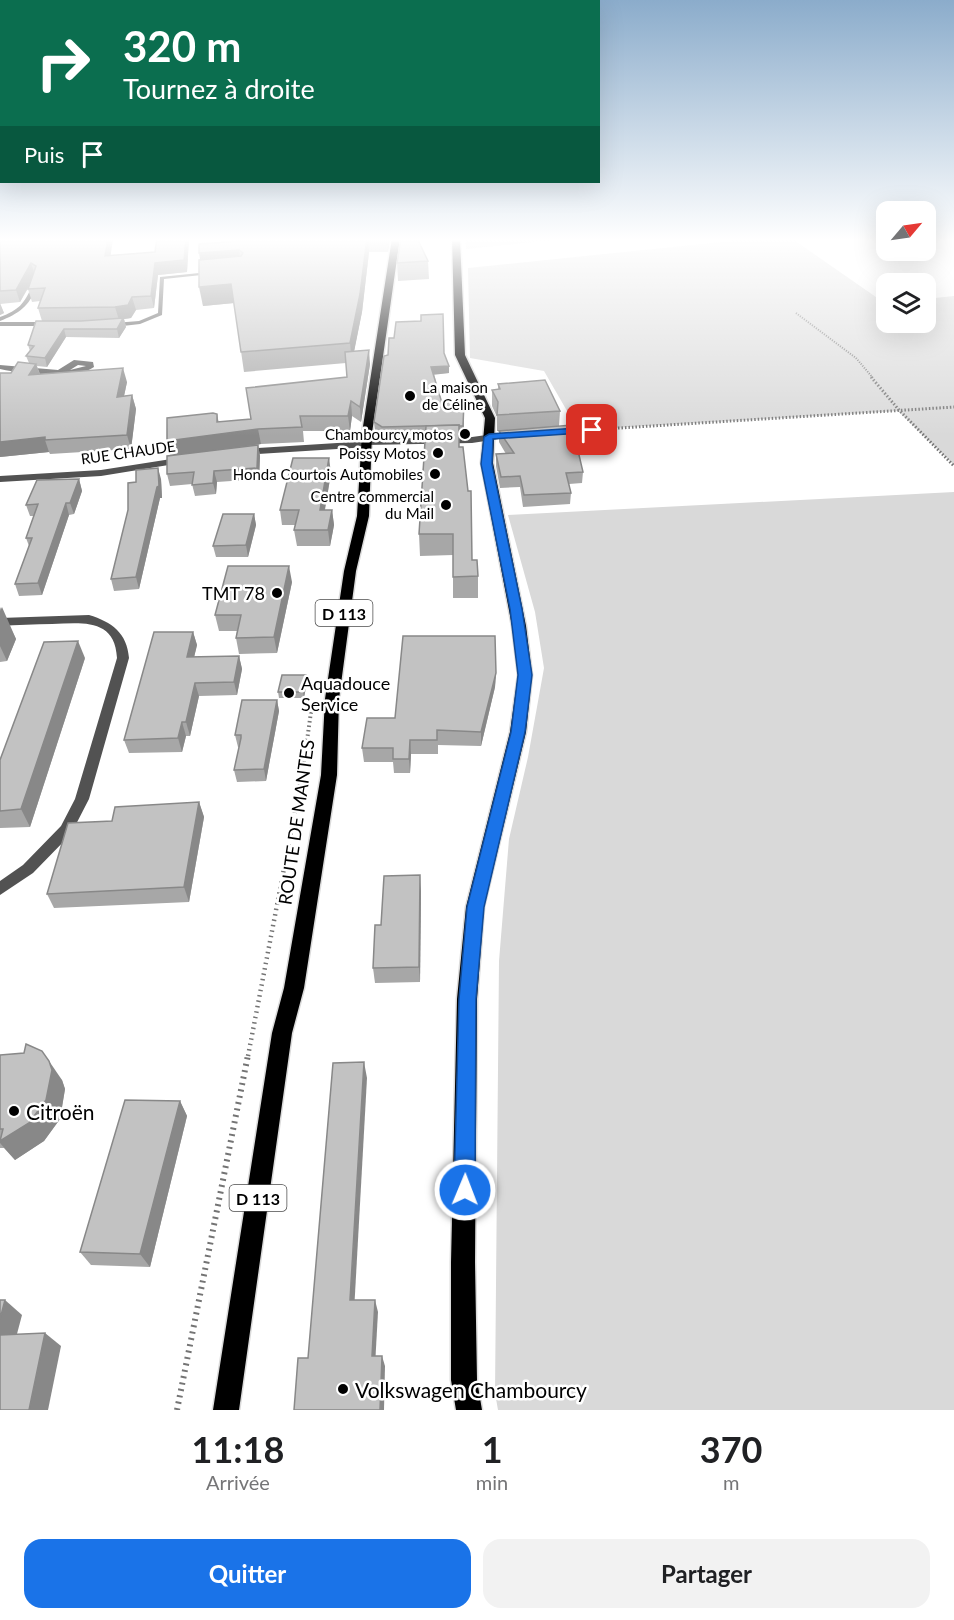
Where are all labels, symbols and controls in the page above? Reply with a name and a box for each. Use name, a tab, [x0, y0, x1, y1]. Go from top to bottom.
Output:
text: 320 m	[123, 21, 241, 71]
icon: right	[24, 24, 102, 102]
text: Tournez à droite	[123, 72, 315, 105]
icon: arrive	[76, 138, 109, 171]
text: Puis	[24, 141, 64, 168]
north arrow	[876, 201, 936, 261]
map controls	[876, 201, 936, 333]
button: layers	[876, 273, 936, 333]
place label: La maison de Céline	[422, 378, 488, 413]
marker: La maison de Céline	[403, 389, 417, 403]
pin	[566, 404, 617, 455]
icon: arrive	[575, 413, 608, 446]
place label: Chambourcy motos	[325, 425, 453, 443]
marker: Chambourcy motos	[458, 427, 472, 441]
street label: RUE CHAUDE	[80, 436, 176, 468]
place label: Poissy Motos	[339, 444, 426, 462]
marker: Poissy Motos	[431, 446, 445, 460]
place label: Honda Courtois Automobiles	[233, 465, 423, 483]
marker: Honda Courtois Automobiles	[428, 467, 442, 481]
place label: Centre commercial du Mail	[311, 487, 434, 522]
marker: Centre commercial du Mail	[439, 498, 453, 512]
place label: TMT 78	[202, 582, 265, 604]
marker: TMT 78	[270, 586, 284, 600]
road number: D 113	[316, 600, 372, 626]
place label: Aquadouce Service	[301, 672, 390, 715]
marker: Aquadouce Service	[282, 686, 296, 700]
street label: ROUTE DE MANTES	[274, 738, 318, 906]
place label: Citroën	[26, 1099, 95, 1124]
marker: Citroën	[7, 1104, 21, 1118]
position arrow	[433, 1158, 497, 1222]
road number: D 113	[230, 1185, 286, 1211]
place label: Volkswagen Chambourcy	[355, 1377, 587, 1402]
marker: Volkswagen Chambourcy	[336, 1382, 350, 1396]
text: 11:18	[192, 1427, 284, 1471]
text: 1	[482, 1427, 503, 1471]
text: 370	[700, 1427, 762, 1471]
text: Arrivée	[206, 1470, 270, 1494]
text: min	[476, 1470, 508, 1494]
text: m	[723, 1470, 739, 1494]
button: Quitter	[24, 1539, 471, 1608]
button: Partager	[483, 1539, 930, 1608]

